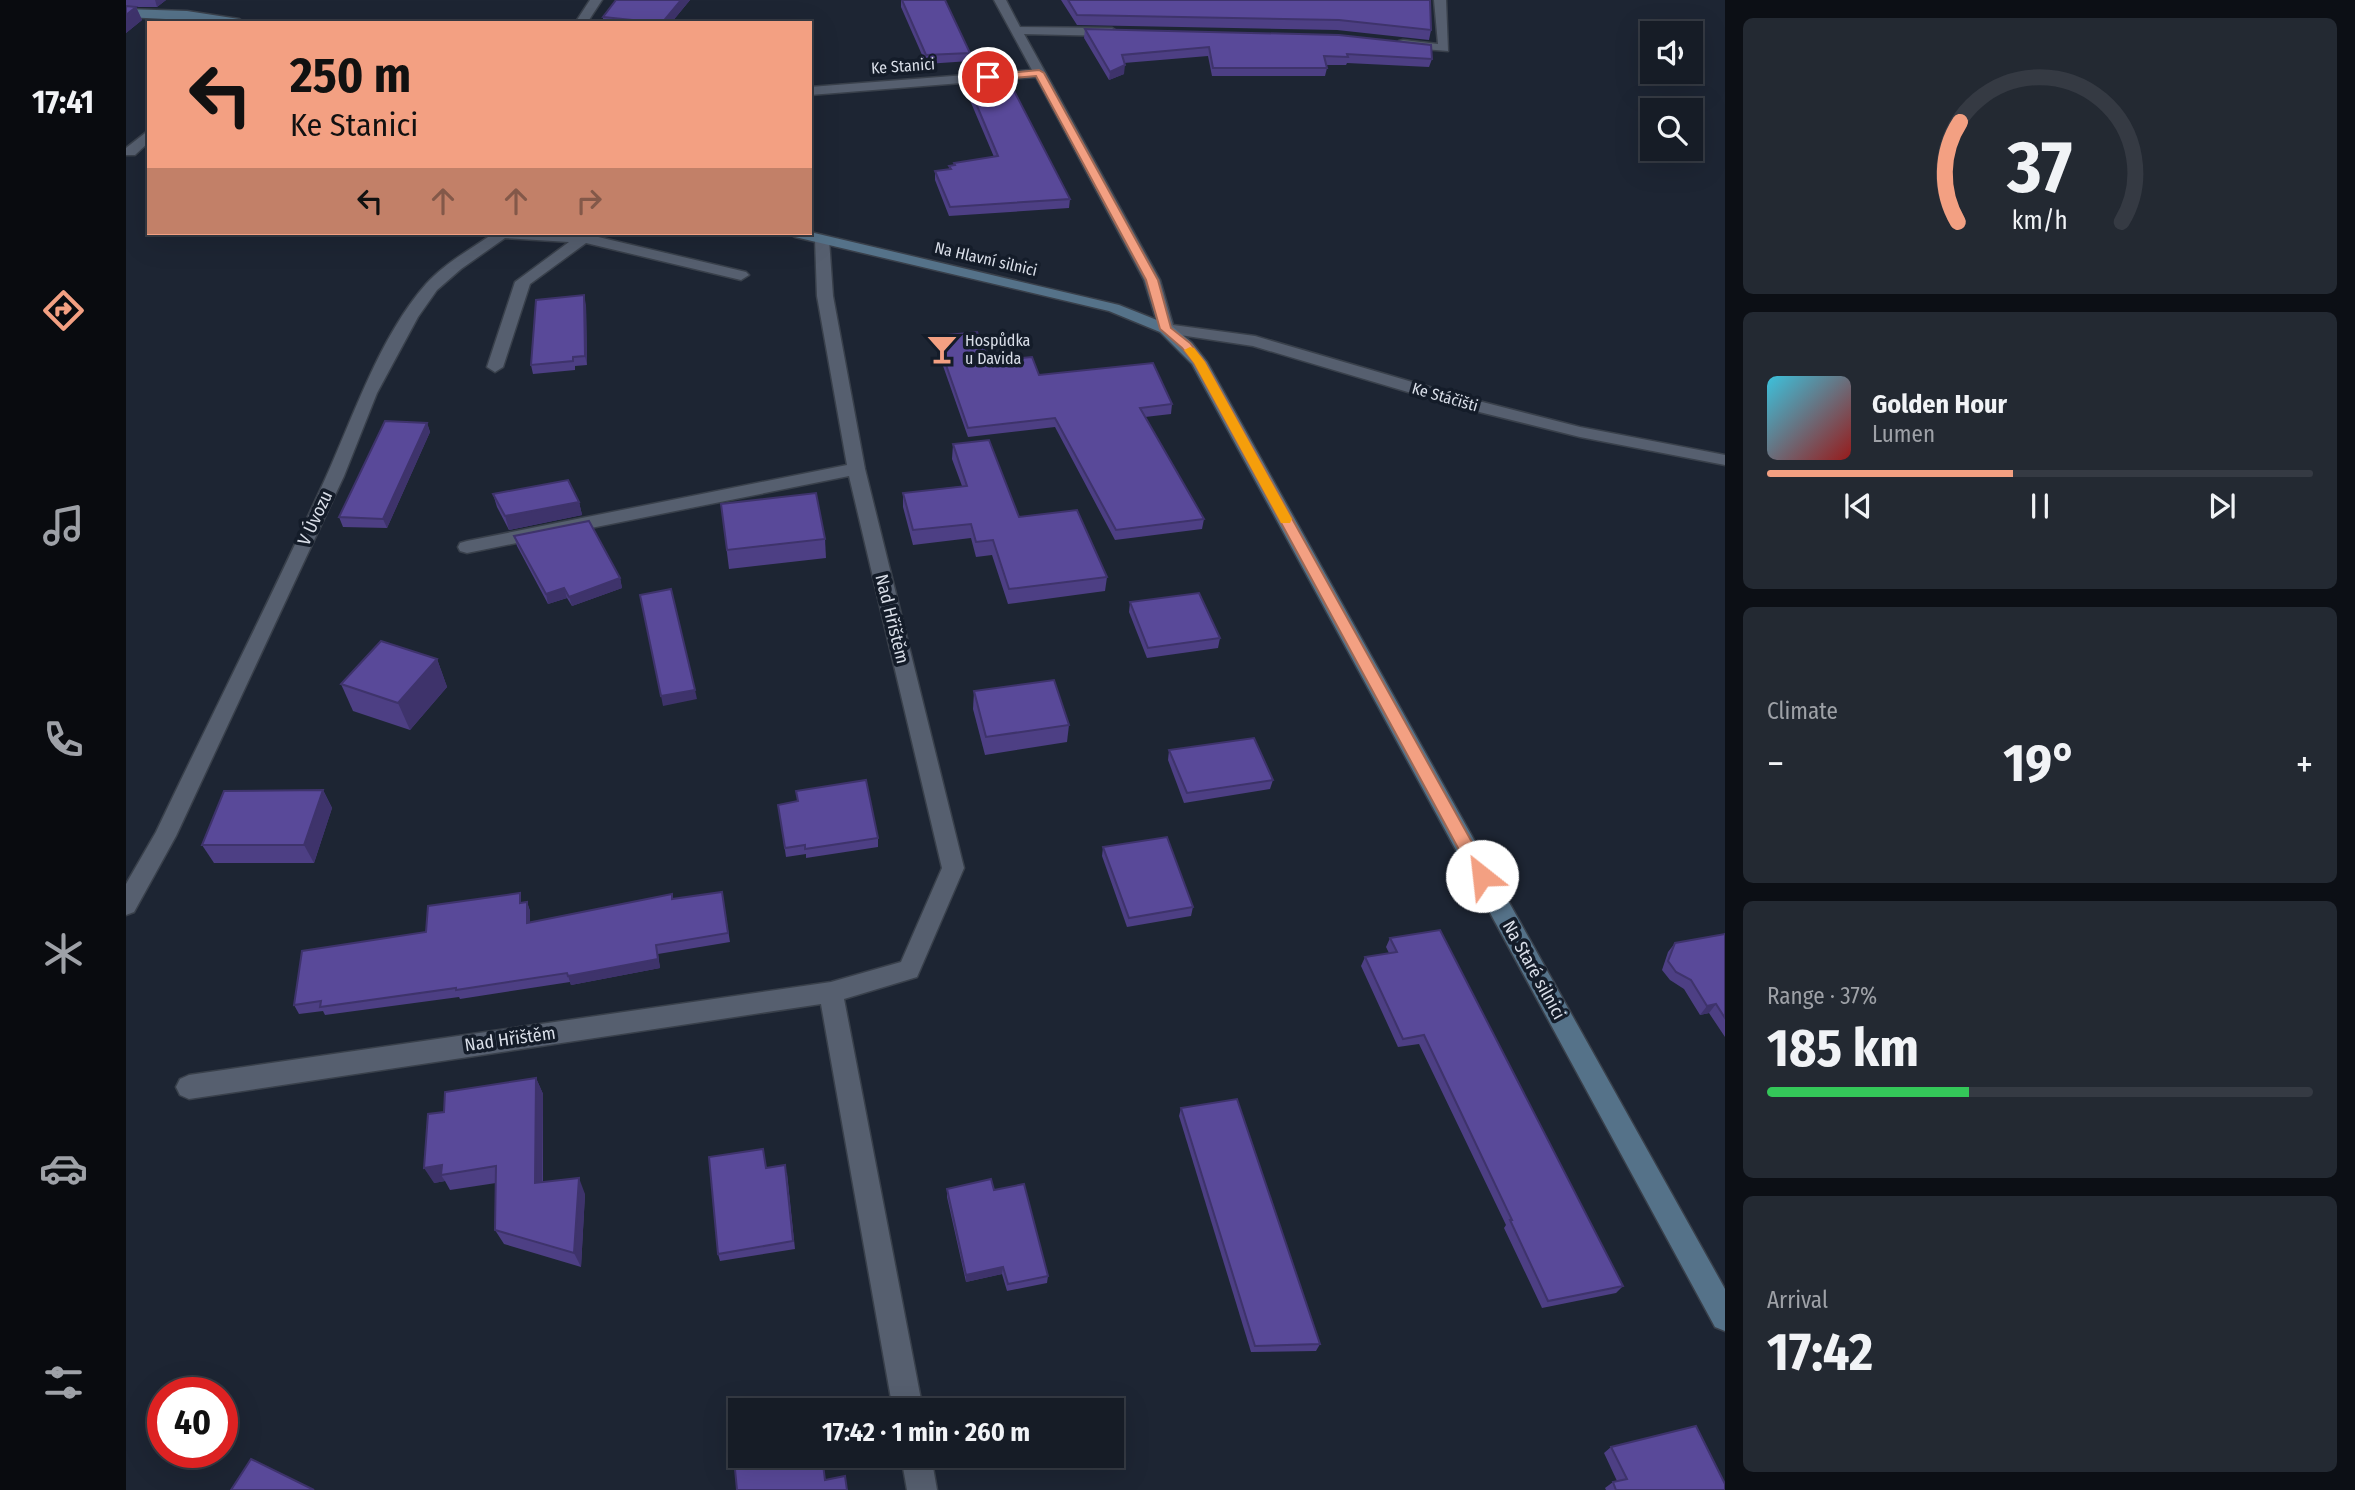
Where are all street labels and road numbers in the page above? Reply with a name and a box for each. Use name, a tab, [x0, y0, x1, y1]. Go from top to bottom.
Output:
street label: Ke Stanici	[870, 54, 936, 78]
street label: Na Hlavní silnici	[933, 238, 1039, 280]
street label: Ke Stáčišti	[1410, 379, 1480, 415]
street label: V Úvozu	[292, 487, 337, 549]
street label: Nad Hřištěm	[870, 572, 914, 666]
street label: Na Staré silnici	[1498, 917, 1570, 1023]
street label: Nad Hřištěm	[463, 1022, 557, 1056]

